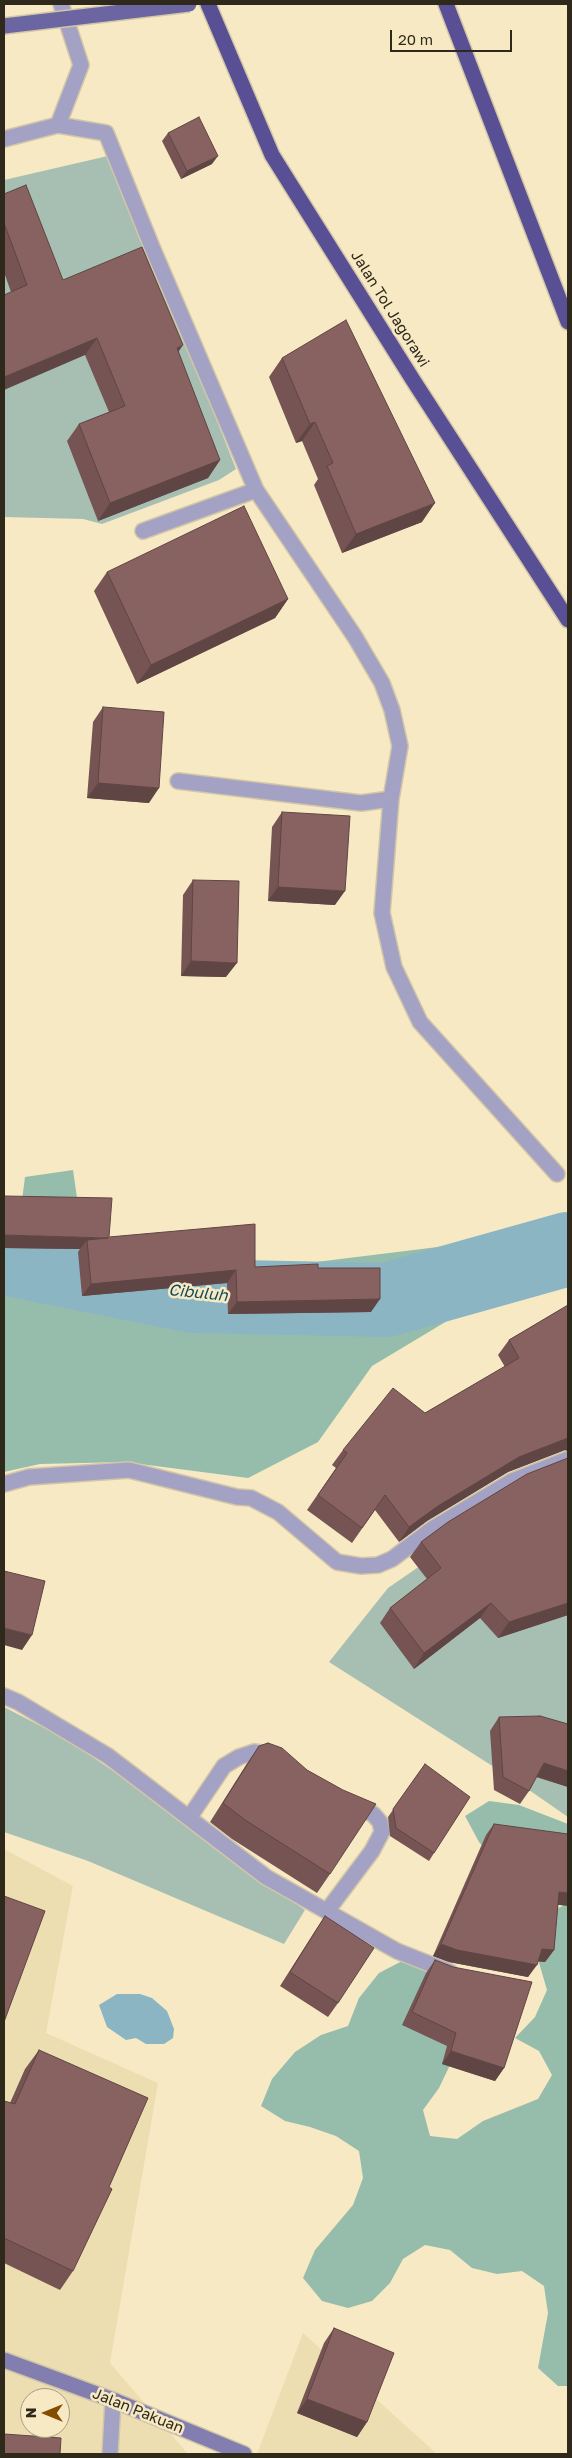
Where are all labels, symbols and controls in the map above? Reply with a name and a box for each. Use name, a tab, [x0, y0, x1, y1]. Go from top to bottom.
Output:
scale bar	[392, 20, 514, 52]
text: 20 m	[398, 30, 433, 48]
street label: Jalan Tol Jagorawi	[347, 248, 433, 370]
water label: Cibuluh	[167, 1280, 229, 1306]
street label: Jalan Pakuan	[90, 2385, 186, 2437]
north arrow	[20, 2388, 70, 2438]
text: N	[22, 2408, 39, 2418]

